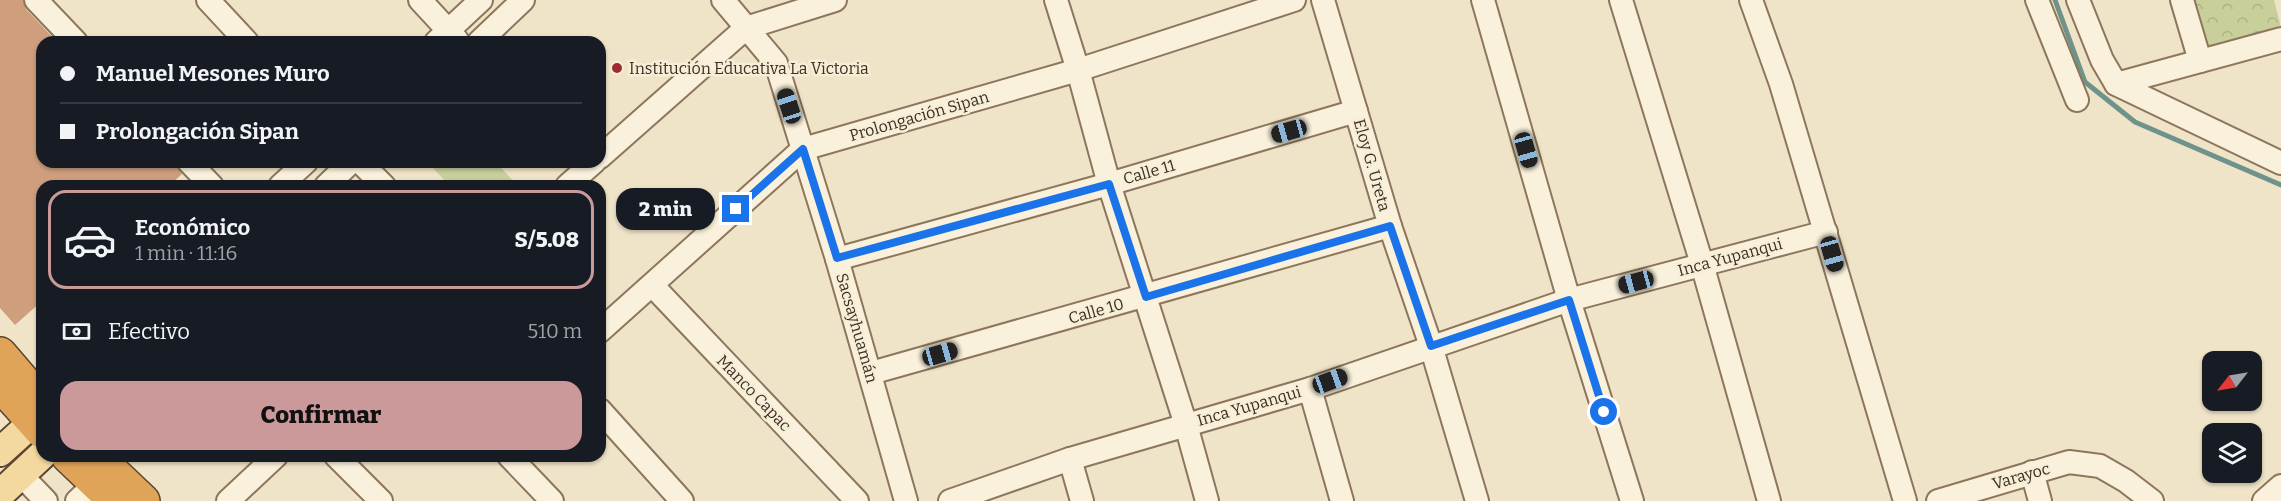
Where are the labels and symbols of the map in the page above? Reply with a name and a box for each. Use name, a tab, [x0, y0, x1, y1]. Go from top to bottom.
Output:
place label: Institución Educativa La Victoria	[629, 59, 869, 78]
marker: Institución Educativa La Victoria	[610, 61, 624, 75]
car	[775, 86, 803, 126]
street label: Prolongación Sipan	[847, 87, 991, 145]
car	[1269, 117, 1309, 145]
street label: Eloy G. Ureta	[1350, 117, 1394, 214]
car	[1512, 130, 1540, 170]
street label: Calle 11	[1121, 155, 1178, 188]
callout: 2 min	[616, 188, 715, 230]
route end	[722, 195, 749, 222]
street label: Inca Yupanqui	[1676, 234, 1785, 280]
car	[1818, 234, 1846, 274]
car	[1616, 269, 1656, 295]
street label: Sacsayhuamán	[832, 271, 882, 385]
street label: Calle 10	[1066, 294, 1126, 328]
car	[920, 340, 960, 368]
street label: Manco Capac	[713, 351, 795, 435]
north arrow	[2202, 351, 2262, 411]
car	[1310, 366, 1350, 396]
street label: Inca Yupanqui	[1195, 382, 1303, 430]
route start	[1590, 398, 1617, 425]
street label: Varayoc	[1990, 459, 2052, 493]

